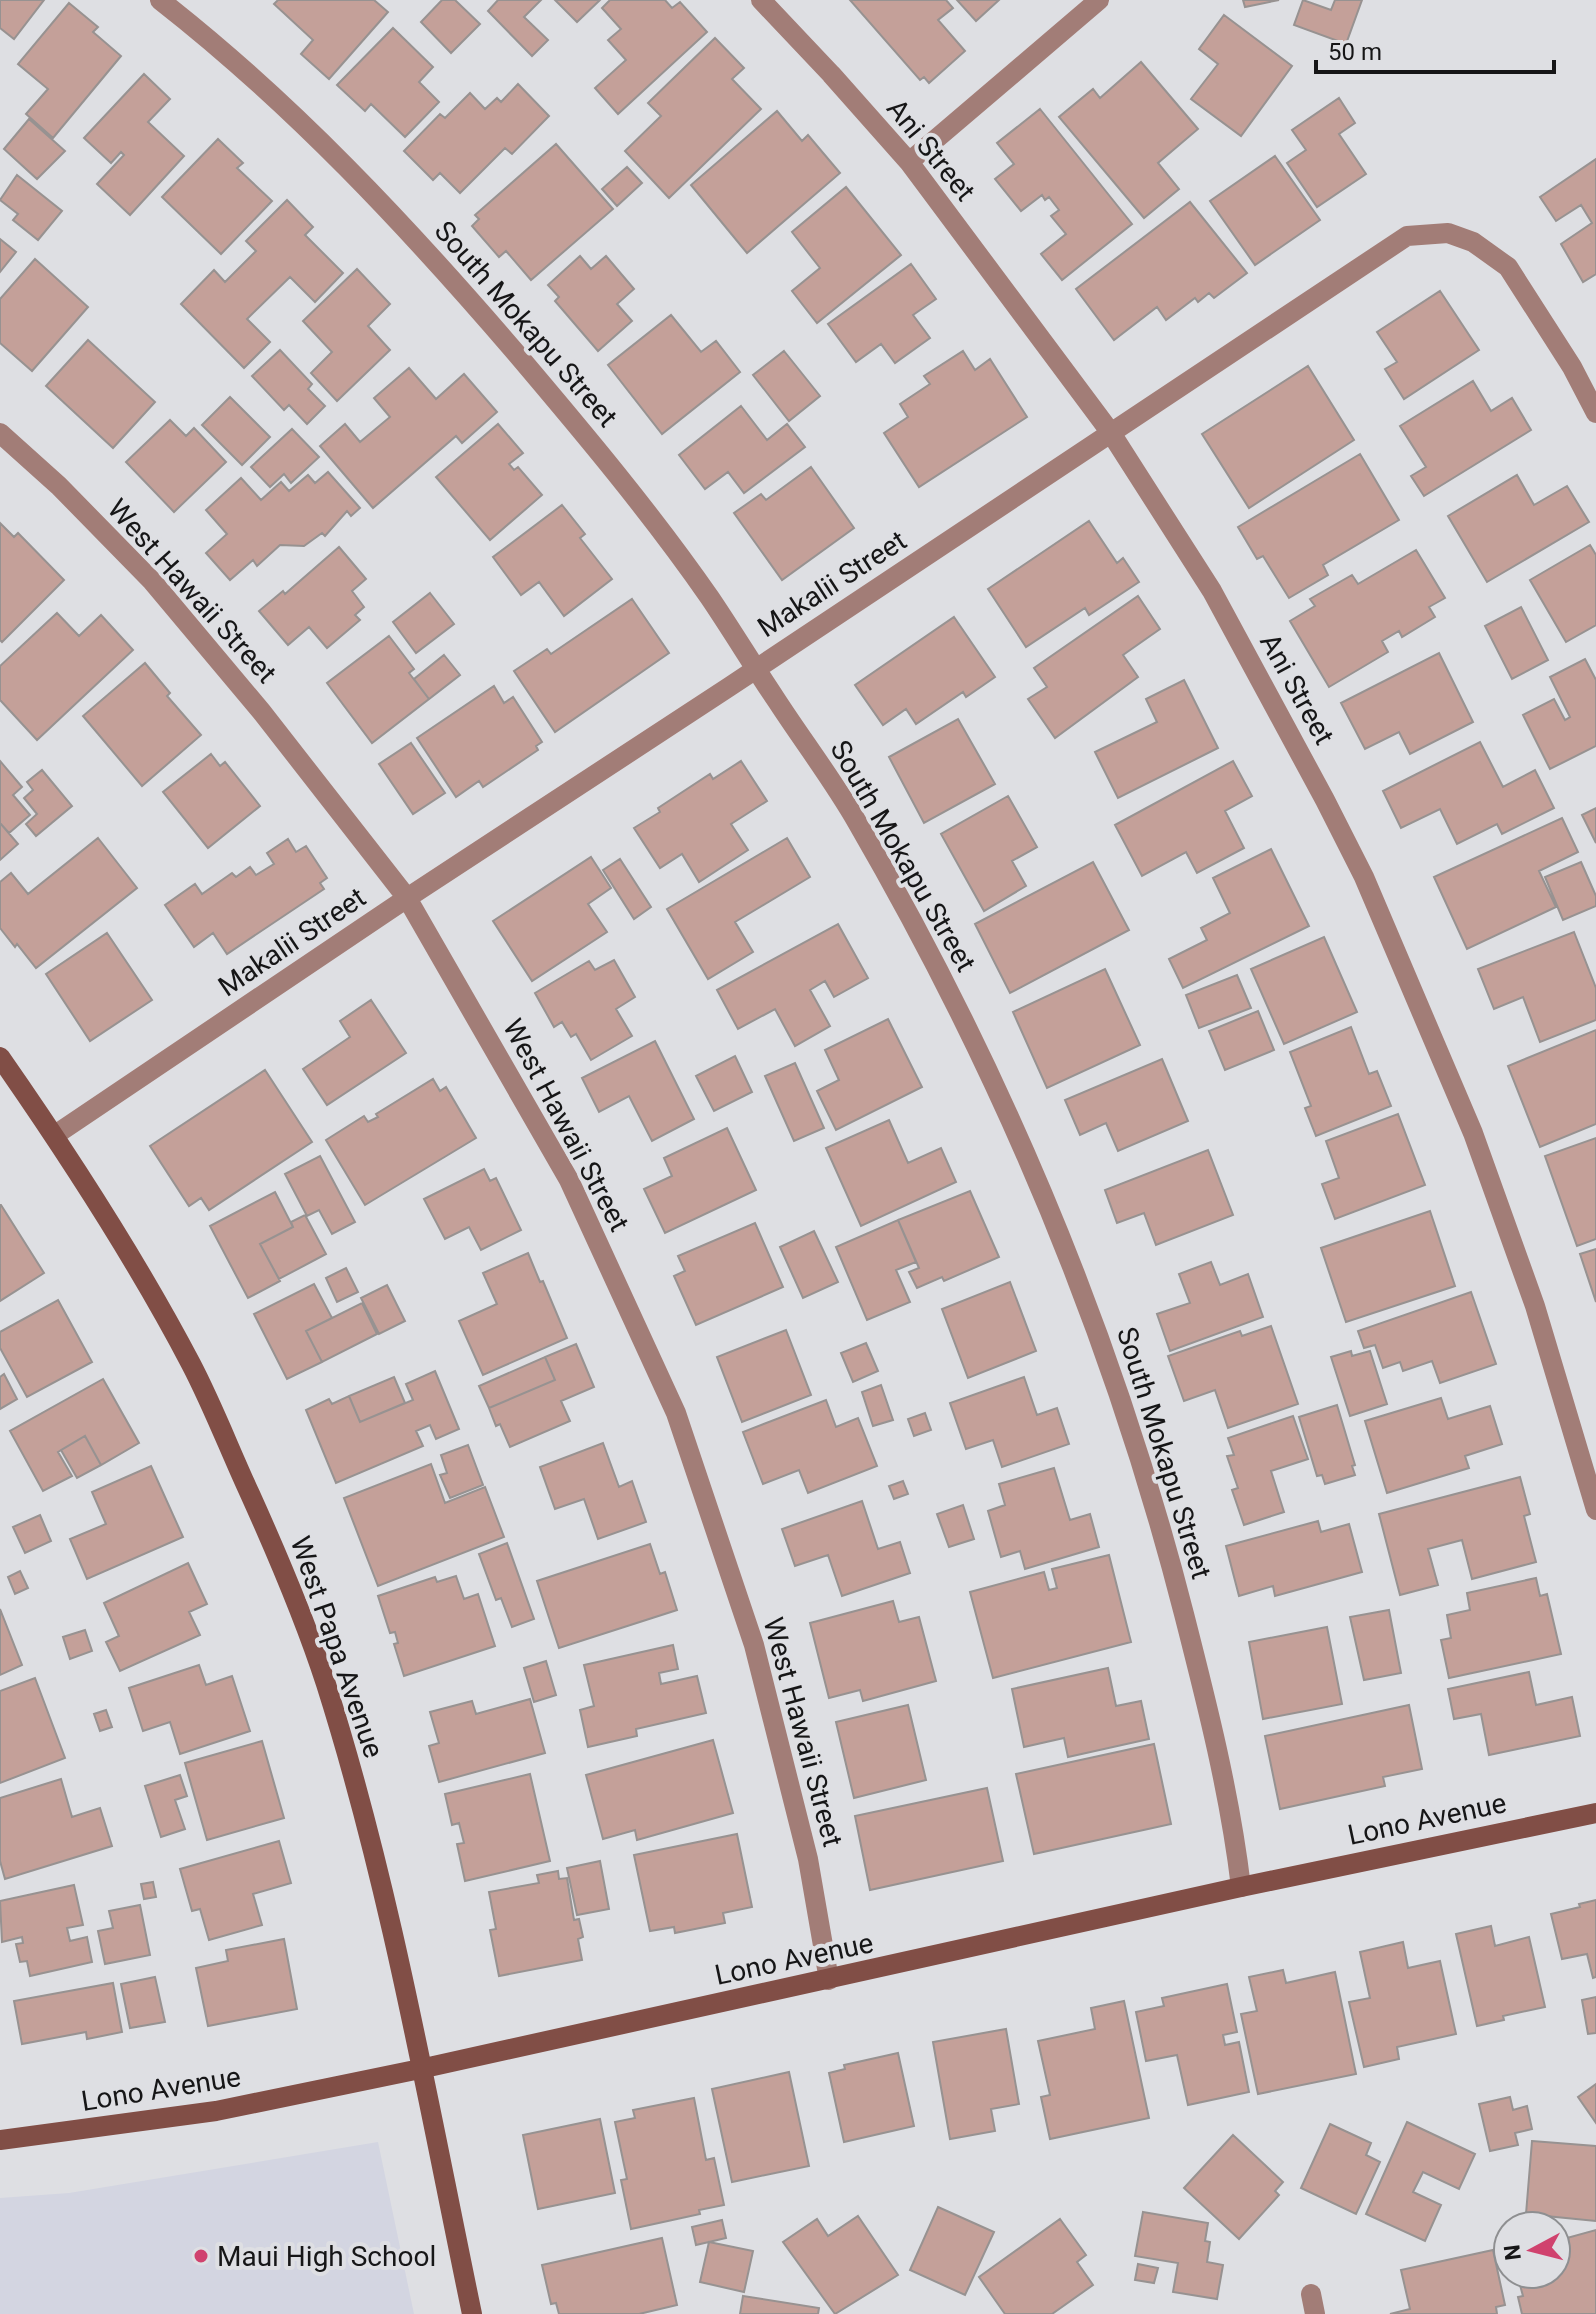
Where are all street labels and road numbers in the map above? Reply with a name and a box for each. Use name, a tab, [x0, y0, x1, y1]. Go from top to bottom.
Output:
street label: Ani Street	[880, 92, 982, 208]
street label: South Mokapu Street	[428, 215, 624, 433]
street label: West Hawaii Street	[101, 492, 283, 690]
street label: Makalii Street	[752, 524, 912, 644]
street label: Ani Street	[1253, 628, 1341, 750]
street label: South Mokapu Street	[823, 735, 983, 977]
street label: Makalii Street	[212, 881, 372, 1003]
street label: West Hawaii Street	[496, 1013, 636, 1237]
street label: South Mokapu Street	[1110, 1323, 1218, 1583]
street label: West Papa Avenue	[284, 1532, 390, 1762]
street label: West Hawaii Street	[757, 1614, 849, 1850]
street label: Lono Avenue	[1345, 1786, 1509, 1852]
street label: Lono Avenue	[712, 1926, 876, 1992]
street label: Lono Avenue	[79, 2060, 243, 2118]

